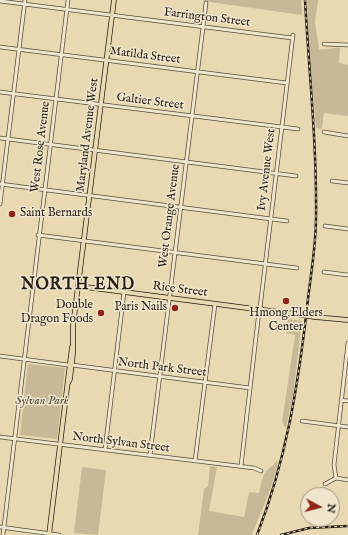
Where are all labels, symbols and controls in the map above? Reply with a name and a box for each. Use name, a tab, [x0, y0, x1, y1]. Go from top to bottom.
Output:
street label: Farrington Street	[163, 6, 251, 30]
street label: Matilda Street	[109, 45, 181, 67]
street label: Maryland Avenue West	[74, 77, 102, 193]
street label: Galtier Street	[116, 91, 184, 113]
street label: West Rose Avenue	[28, 101, 54, 193]
street label: Ivy Avenue West	[255, 128, 279, 212]
street label: West Orange Avenue	[156, 163, 184, 269]
place label: Saint Bernards	[20, 207, 92, 221]
marker: Saint Bernards	[7, 209, 17, 219]
district label: NORTH END	[21, 276, 135, 296]
street label: Rice Street	[152, 279, 208, 301]
marker: Hmong Elders Center	[281, 296, 291, 306]
place label: Double Dragon Foods	[21, 299, 93, 327]
place label: Paris Nails	[115, 301, 167, 315]
marker: Paris Nails	[170, 303, 180, 313]
place label: Hmong Elders Center	[249, 307, 323, 335]
marker: Double Dragon Foods	[96, 308, 106, 318]
street label: North Park Street	[117, 355, 207, 381]
park label: Sylvan Park	[15, 395, 69, 409]
street label: North Sylvan Street	[71, 430, 171, 456]
north arrow	[300, 487, 340, 527]
text: N	[323, 503, 338, 514]

